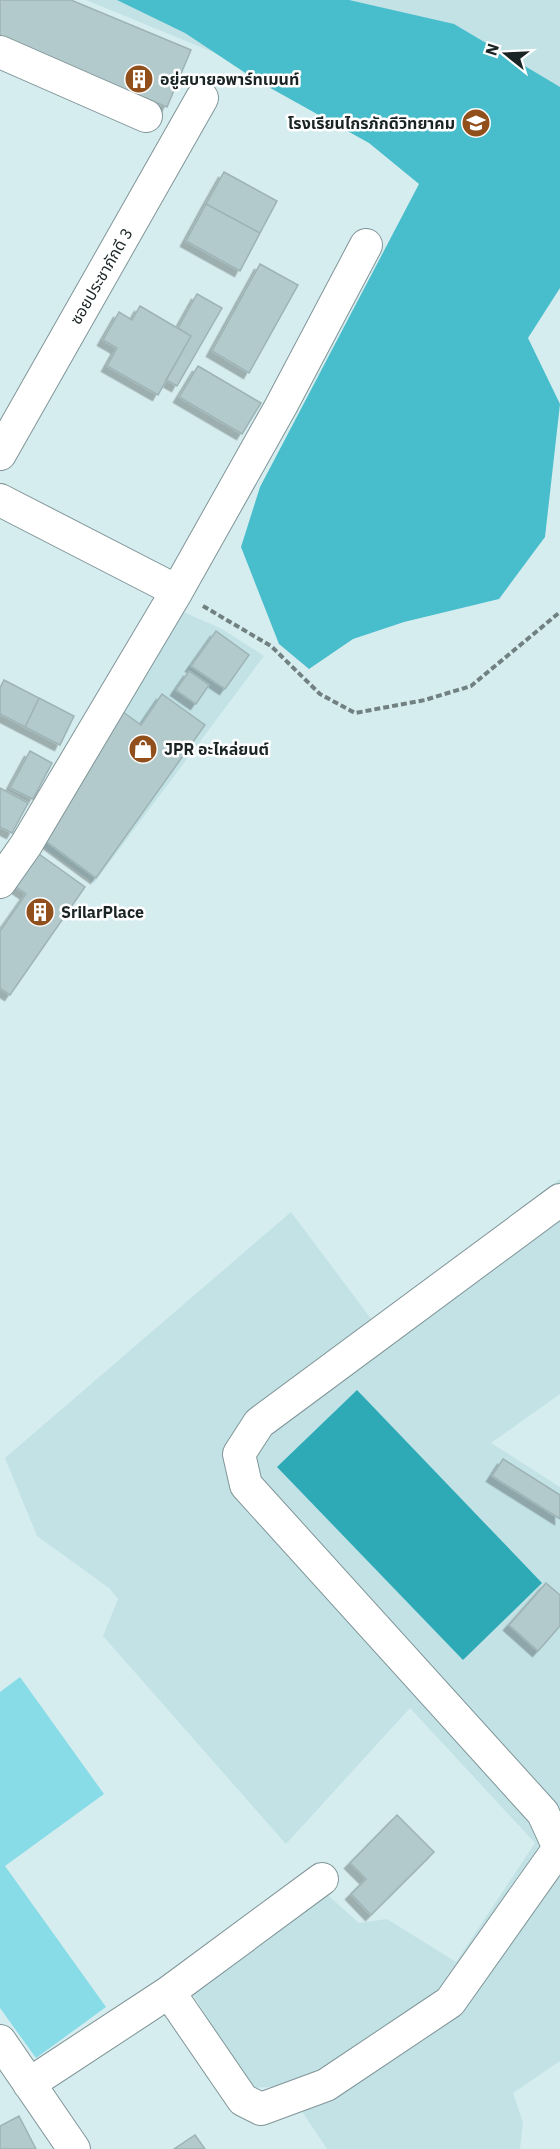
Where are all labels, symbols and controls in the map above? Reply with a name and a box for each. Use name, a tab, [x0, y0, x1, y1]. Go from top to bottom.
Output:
north arrow	[476, 24, 536, 84]
text: N	[480, 41, 503, 58]
building icon: อยู่สบายอพาร์ทเมนท์	[123, 63, 155, 95]
place label: อยู่สบายอพาร์ทเมนท์	[160, 69, 299, 90]
school or university icon: โรงเรียนไกรภักดีวิทยาคม	[460, 107, 492, 139]
place label: โรงเรียนไกรภักดีวิทยาคม	[288, 113, 455, 133]
street label: ซอยประชาภักดี 3	[65, 224, 137, 328]
shop icon: JPR อะไหล่ยนต์	[127, 733, 159, 765]
place label: JPR อะไหล่ยนต์	[164, 739, 269, 759]
building icon: SrilarPlace	[24, 896, 56, 928]
place label: SrilarPlace	[61, 902, 144, 922]

